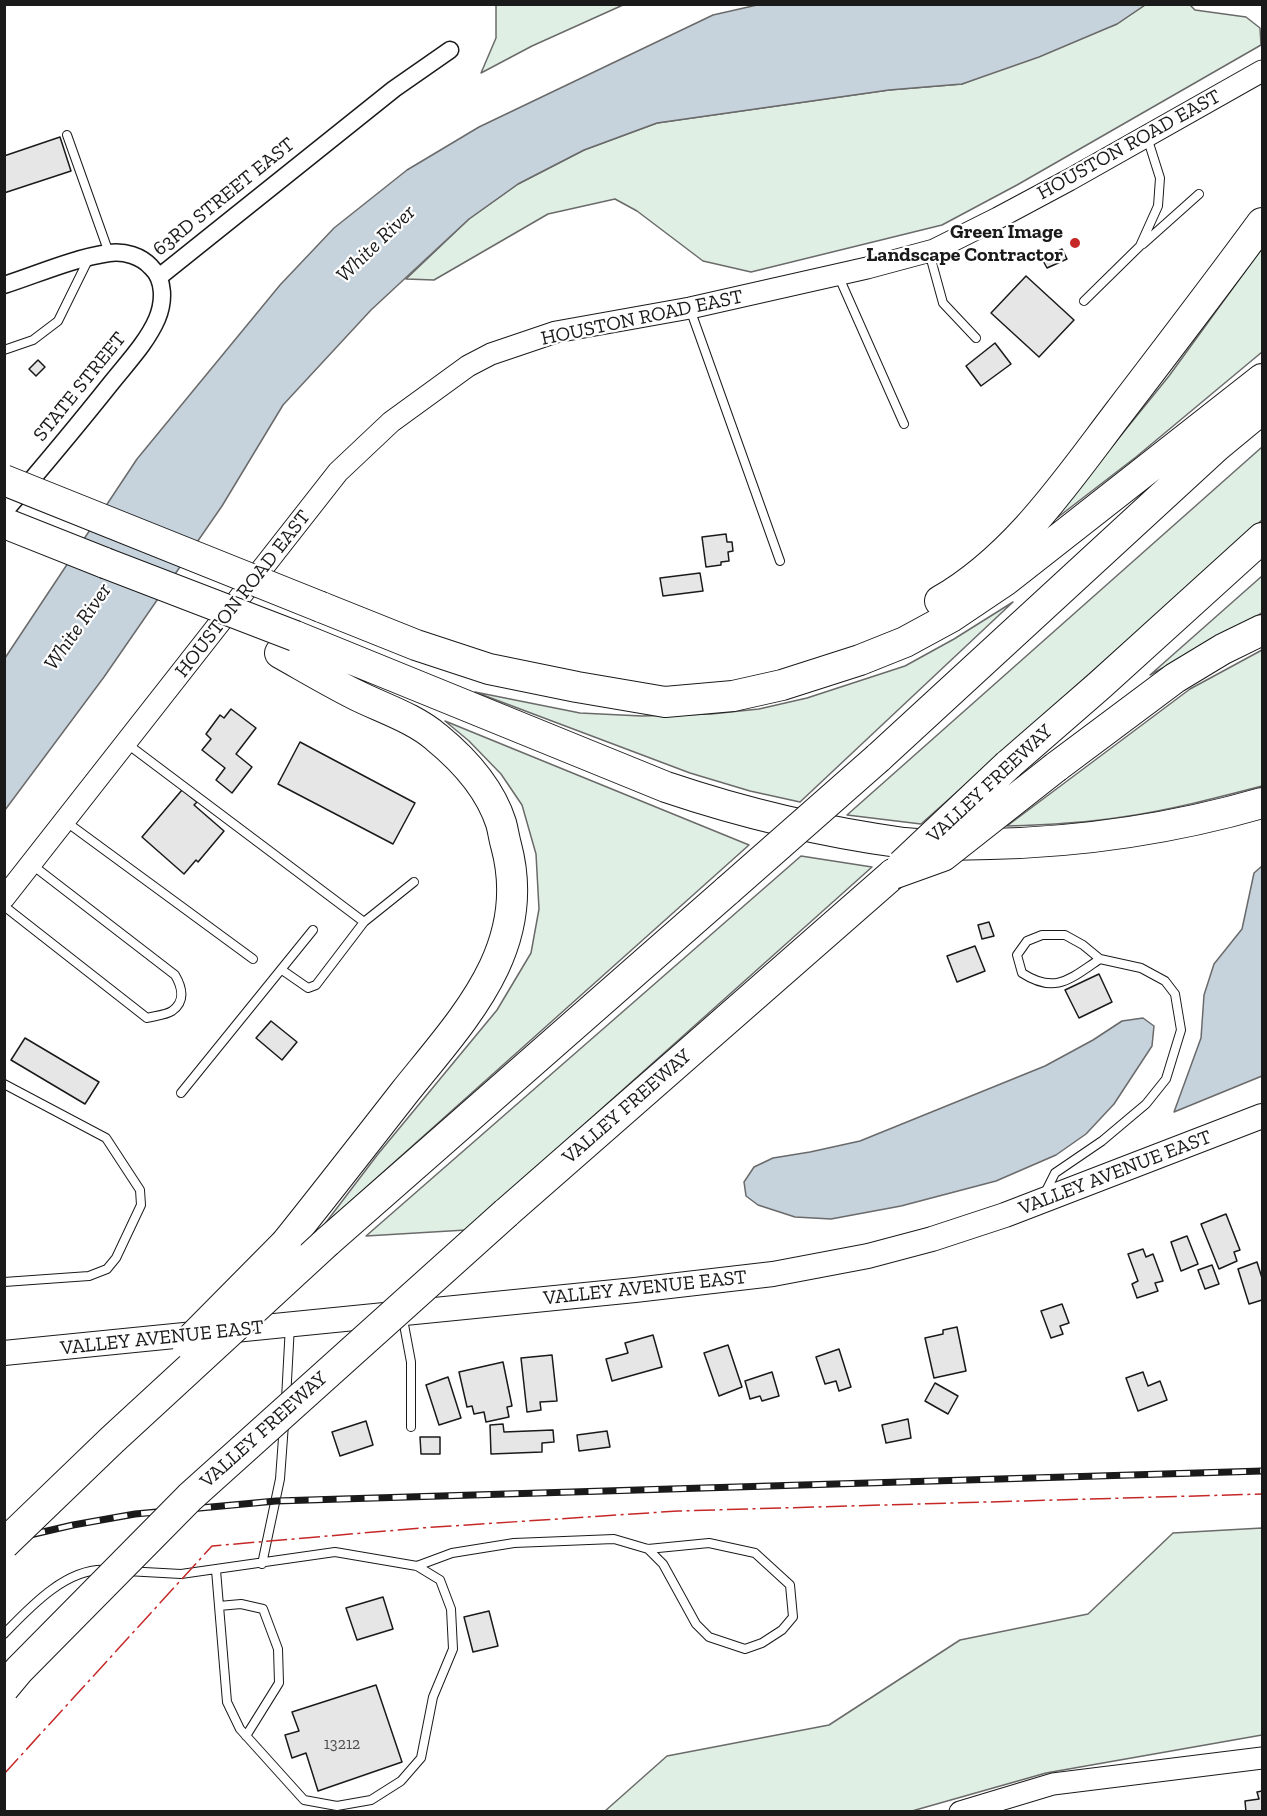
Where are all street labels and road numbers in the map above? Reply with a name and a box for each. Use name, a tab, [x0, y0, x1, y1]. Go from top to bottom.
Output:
street label: HOUSTON ROAD EAST	[1033, 85, 1225, 205]
street label: 63RD STREET EAST	[148, 133, 300, 261]
street label: HOUSTON ROAD EAST	[539, 285, 745, 351]
street label: STATE STREET	[29, 327, 131, 447]
street label: HOUSTON ROAD EAST	[170, 506, 316, 682]
street label: VALLEY FREEWAY	[922, 720, 1058, 848]
street label: VALLEY FREEWAY	[558, 1044, 696, 1170]
street label: VALLEY AVENUE EAST	[1015, 1125, 1215, 1221]
street label: VALLEY AVENUE EAST	[542, 1265, 748, 1311]
street label: VALLEY AVENUE EAST	[59, 1315, 265, 1361]
street label: VALLEY FREEWAY	[195, 1367, 333, 1493]

